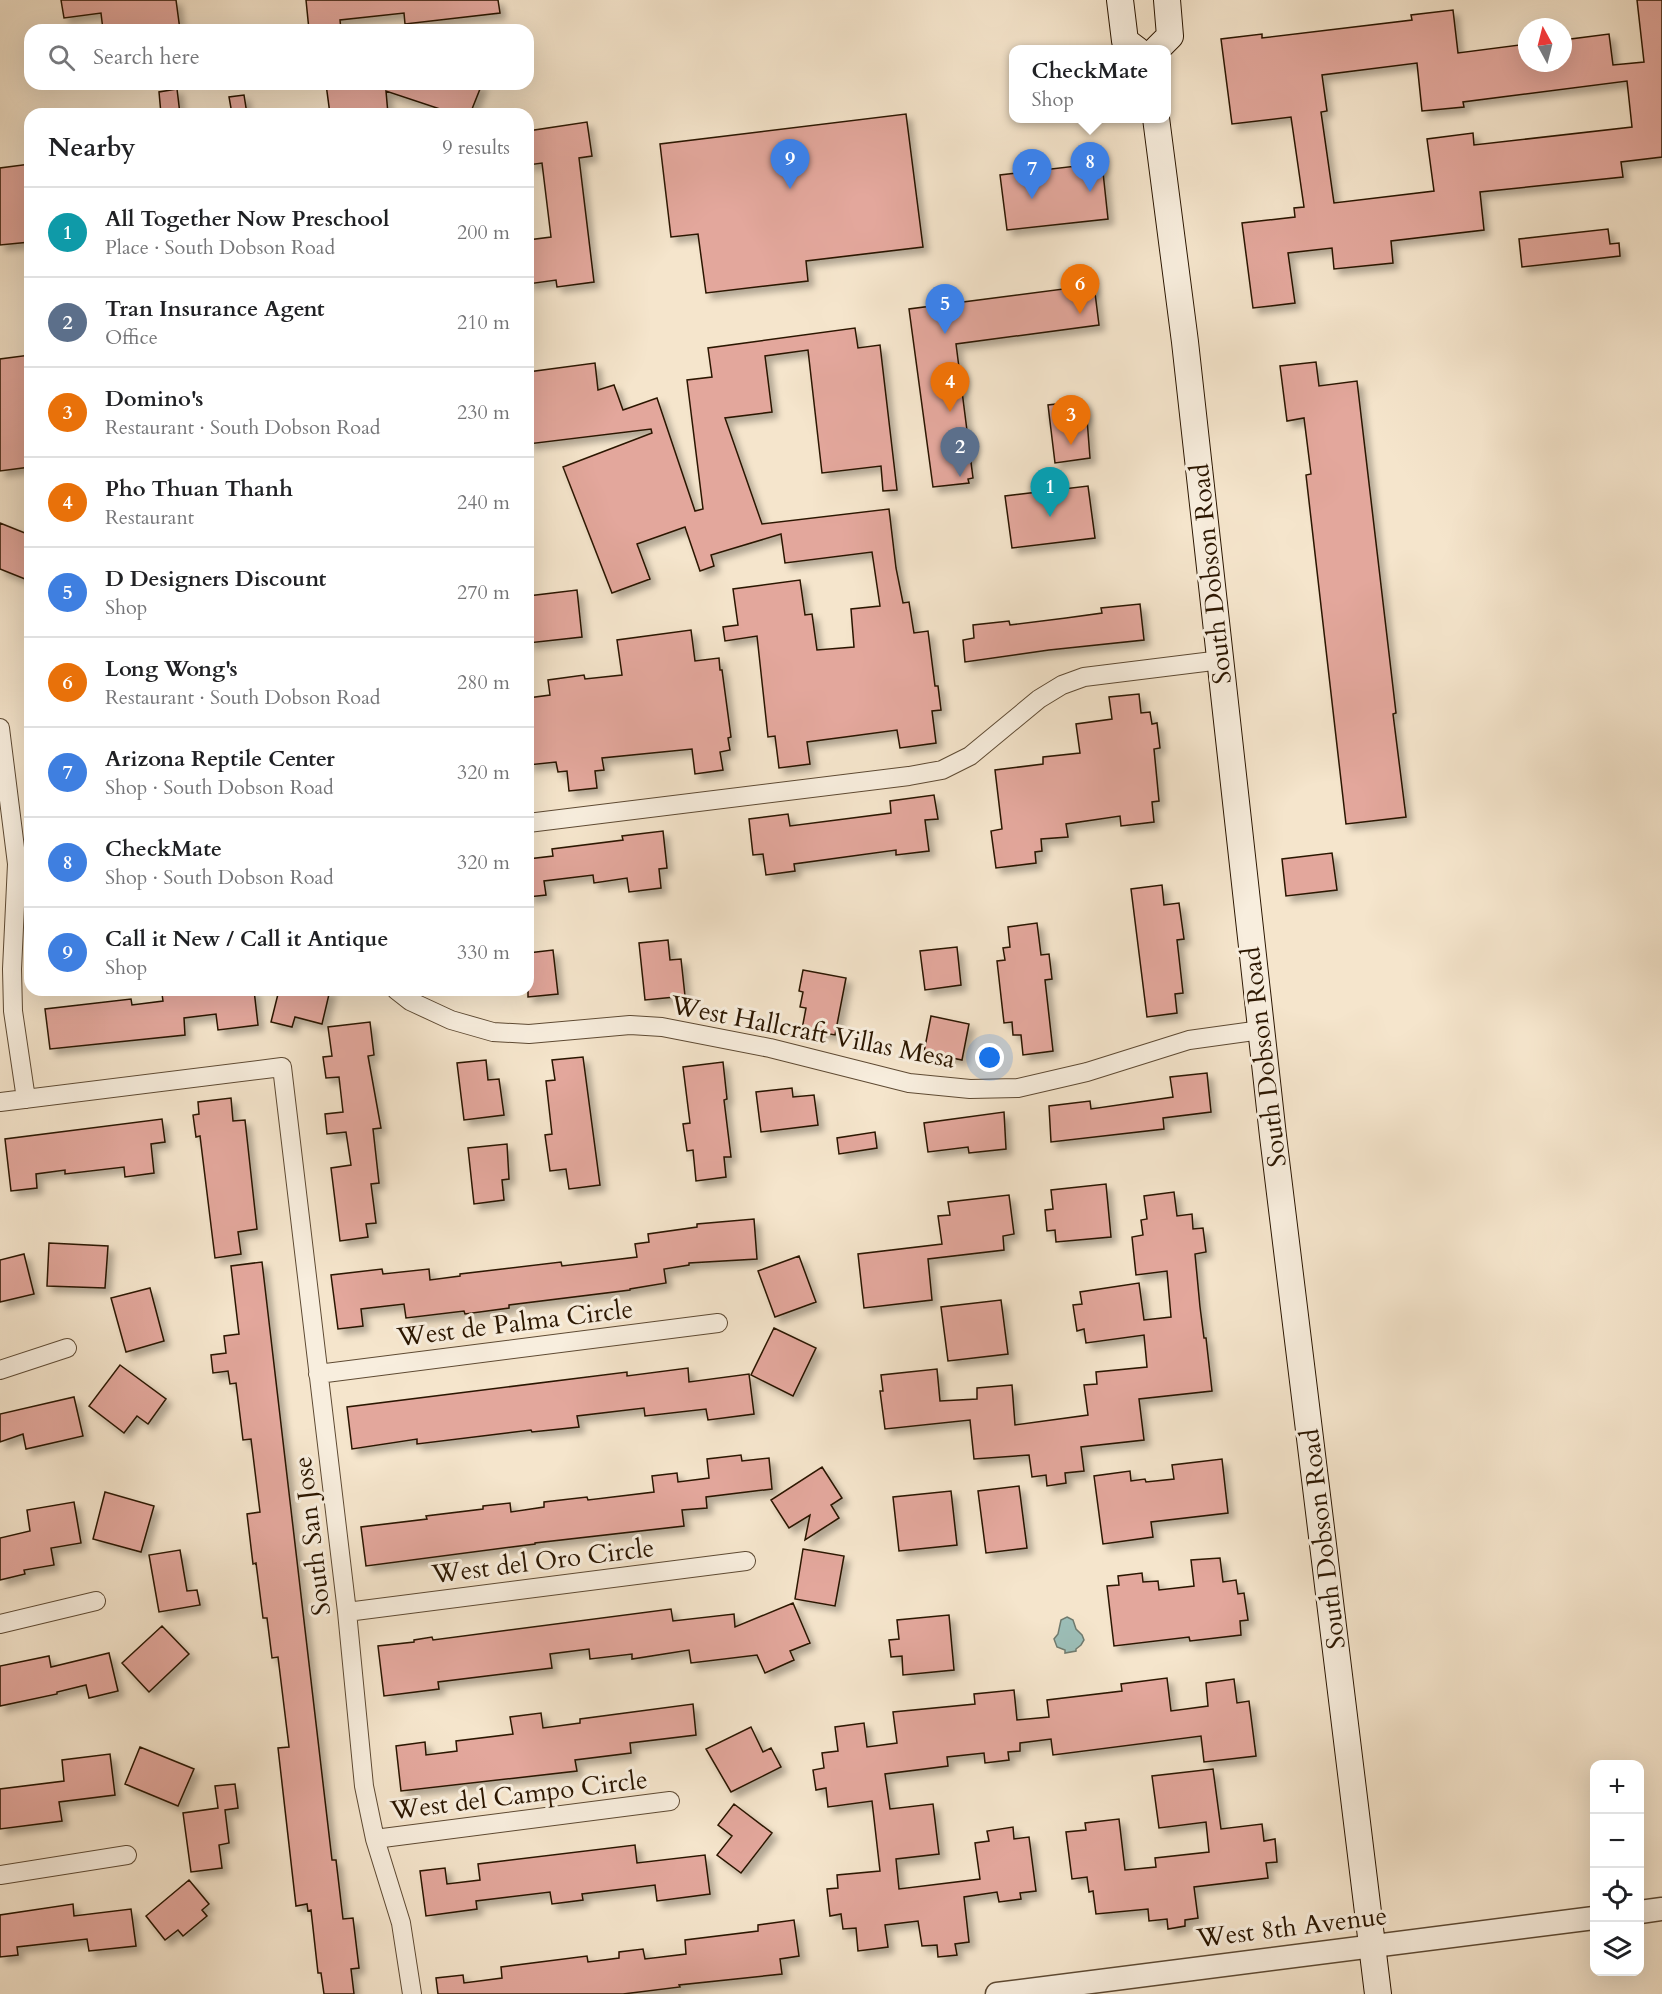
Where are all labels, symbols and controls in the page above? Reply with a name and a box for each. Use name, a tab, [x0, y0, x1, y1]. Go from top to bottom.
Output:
north arrow	[1518, 18, 1572, 72]
search box	[24, 24, 534, 90]
icon: search	[45, 41, 78, 74]
text: Search here	[93, 42, 200, 72]
popup	[1009, 45, 1171, 123]
text: CheckMate	[1032, 56, 1148, 86]
text: Shop	[1032, 86, 1074, 113]
text: Nearby	[48, 130, 136, 165]
text: 9 results	[442, 134, 510, 161]
pin: 9	[770, 140, 810, 189]
pin: 8	[1070, 142, 1110, 192]
pin: 7	[1012, 150, 1052, 199]
text: All Together Now Preschool	[105, 204, 389, 234]
text: 1	[62, 219, 73, 246]
text: 200 m	[457, 219, 510, 246]
text: Place · South Dobson Road	[105, 234, 335, 261]
pin: 6	[1060, 264, 1100, 314]
pin: 5	[926, 284, 964, 334]
text: Tran Insurance Agent	[105, 294, 325, 324]
text: 2	[62, 309, 73, 336]
text: 210 m	[457, 309, 510, 336]
text: Office	[105, 324, 158, 351]
pin: 4	[930, 362, 970, 412]
text: Domino's	[105, 384, 203, 414]
pin: 3	[1052, 396, 1090, 445]
text: 3	[62, 399, 73, 426]
text: 230 m	[457, 399, 510, 426]
text: Restaurant · South Dobson Road	[105, 414, 380, 441]
pin: 2	[940, 428, 980, 477]
street label: South Dobson Road	[1182, 462, 1240, 686]
pin: 1	[1030, 468, 1070, 517]
text: Pho Thuan Thanh	[105, 474, 293, 504]
text: 4	[62, 489, 73, 516]
text: 240 m	[457, 489, 510, 516]
text: Restaurant	[105, 504, 194, 531]
text: D Designers Discount	[105, 564, 326, 594]
text: 5	[62, 579, 73, 606]
text: 270 m	[457, 579, 510, 606]
text: Shop	[105, 594, 147, 621]
text: Long Wong's	[105, 654, 238, 684]
text: 6	[62, 669, 73, 696]
text: 280 m	[457, 669, 510, 696]
text: Restaurant · South Dobson Road	[105, 684, 380, 711]
text: Arizona Reptile Center	[105, 744, 335, 774]
text: 7	[62, 759, 73, 786]
text: 320 m	[457, 759, 510, 786]
text: Shop · South Dobson Road	[105, 774, 334, 801]
text: CheckMate	[105, 834, 222, 864]
text: 8	[62, 849, 73, 876]
text: 320 m	[457, 849, 510, 876]
text: Shop · South Dobson Road	[105, 864, 334, 891]
text: Call it New / Call it Antique	[105, 924, 388, 954]
text: 9	[62, 939, 73, 966]
text: 330 m	[457, 939, 510, 966]
street label: South Dobson Road	[1233, 945, 1295, 1169]
text: Shop	[105, 954, 147, 981]
street label: West Hallcraft Villas Mesa	[667, 987, 958, 1077]
your location	[975, 1043, 1004, 1072]
street label: West de Palma Circle	[394, 1291, 635, 1355]
street label: South Dobson Road	[1292, 1427, 1354, 1651]
street label: South San Jose	[285, 1454, 339, 1618]
street label: West del Oro Circle	[429, 1530, 656, 1592]
map controls	[1590, 1760, 1644, 1976]
button: +	[1590, 1760, 1644, 1814]
street label: West del Campo Circle	[388, 1762, 649, 1828]
button: −	[1590, 1814, 1644, 1868]
button: locate	[1590, 1868, 1644, 1922]
street label: West 8th Avenue	[1194, 1898, 1389, 1956]
button: layers	[1590, 1922, 1644, 1976]

